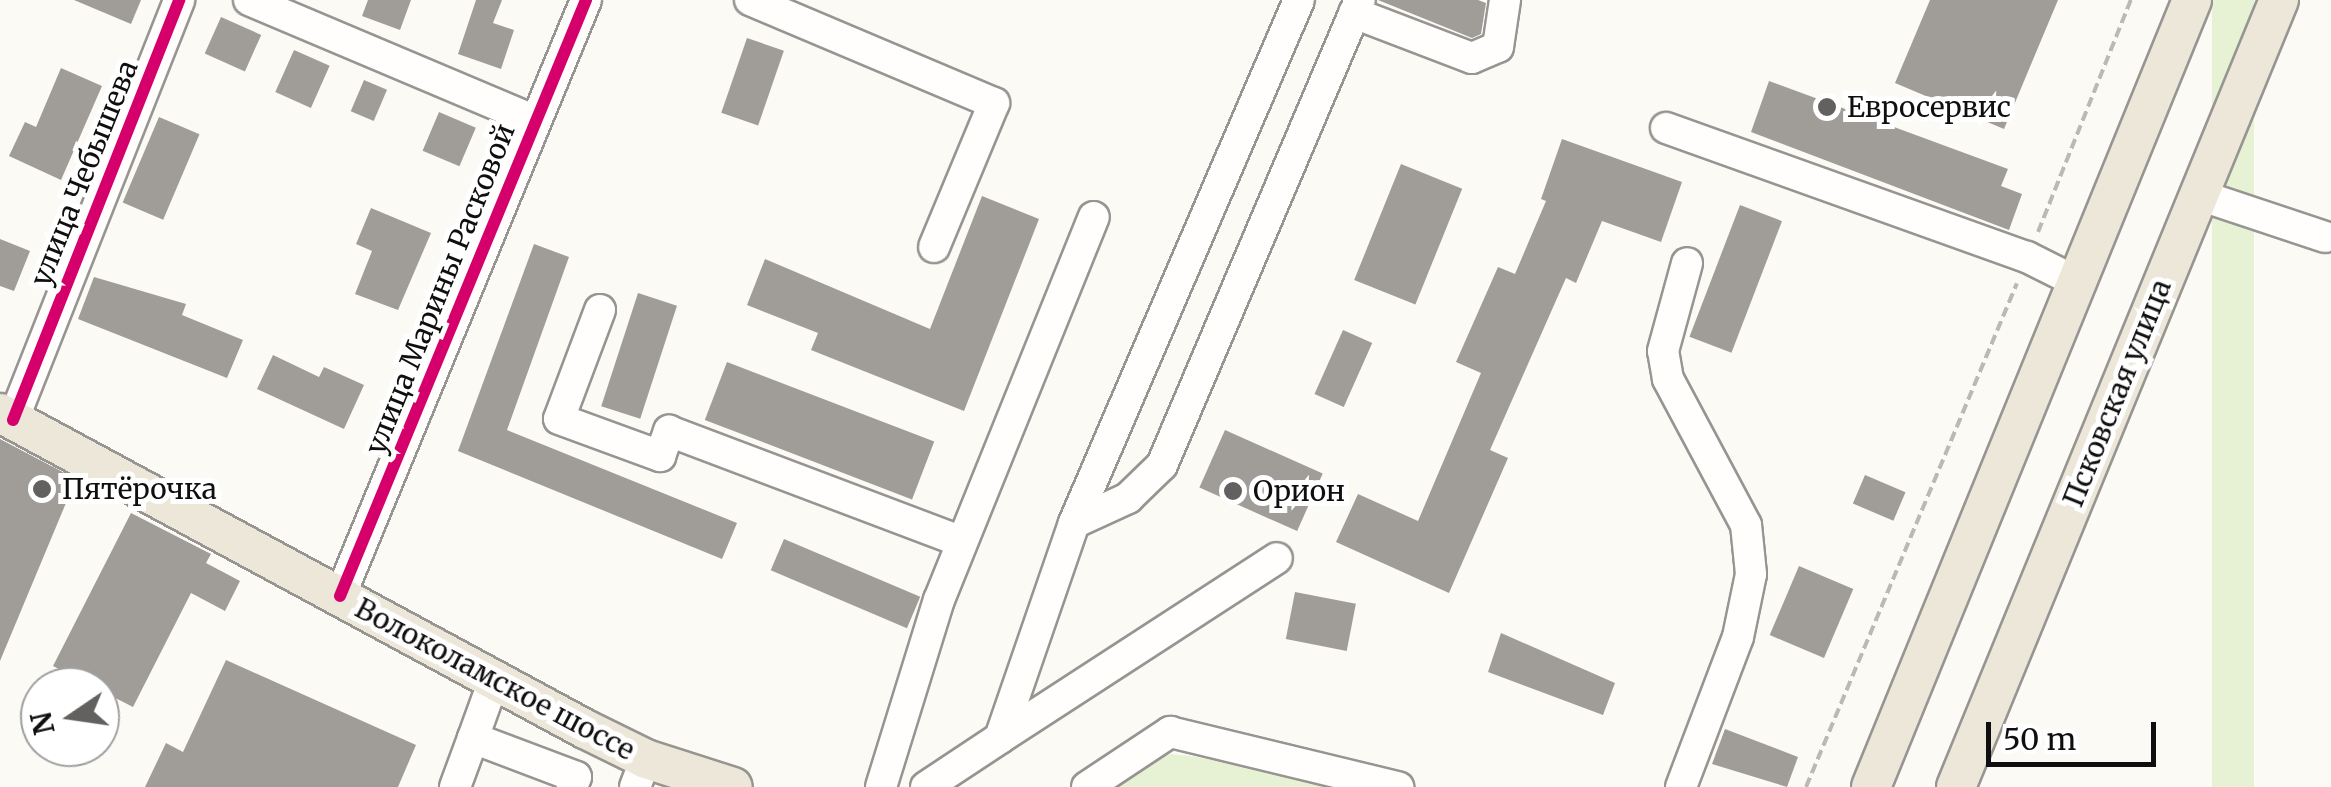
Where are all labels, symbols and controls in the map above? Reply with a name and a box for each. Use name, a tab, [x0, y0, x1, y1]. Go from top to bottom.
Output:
street label: улица Чебышева	[23, 55, 145, 291]
place label: Евросервис	[1847, 90, 2011, 124]
marker: Евросервис	[1816, 96, 1838, 118]
street label: улица Марины Расковой	[358, 119, 522, 459]
street label: Псковская улица	[2056, 275, 2178, 511]
place label: Пятёрочка	[62, 472, 217, 506]
place label: Орион	[1253, 474, 1345, 508]
marker: Пятёрочка	[31, 478, 53, 500]
marker: Орион	[1222, 480, 1244, 502]
street label: Волоколамское шоссе	[350, 591, 640, 767]
north arrow	[20, 667, 120, 767]
scale bar	[1991, 702, 2161, 764]
text: N	[23, 708, 63, 738]
text: 50 m	[2003, 720, 2076, 758]

